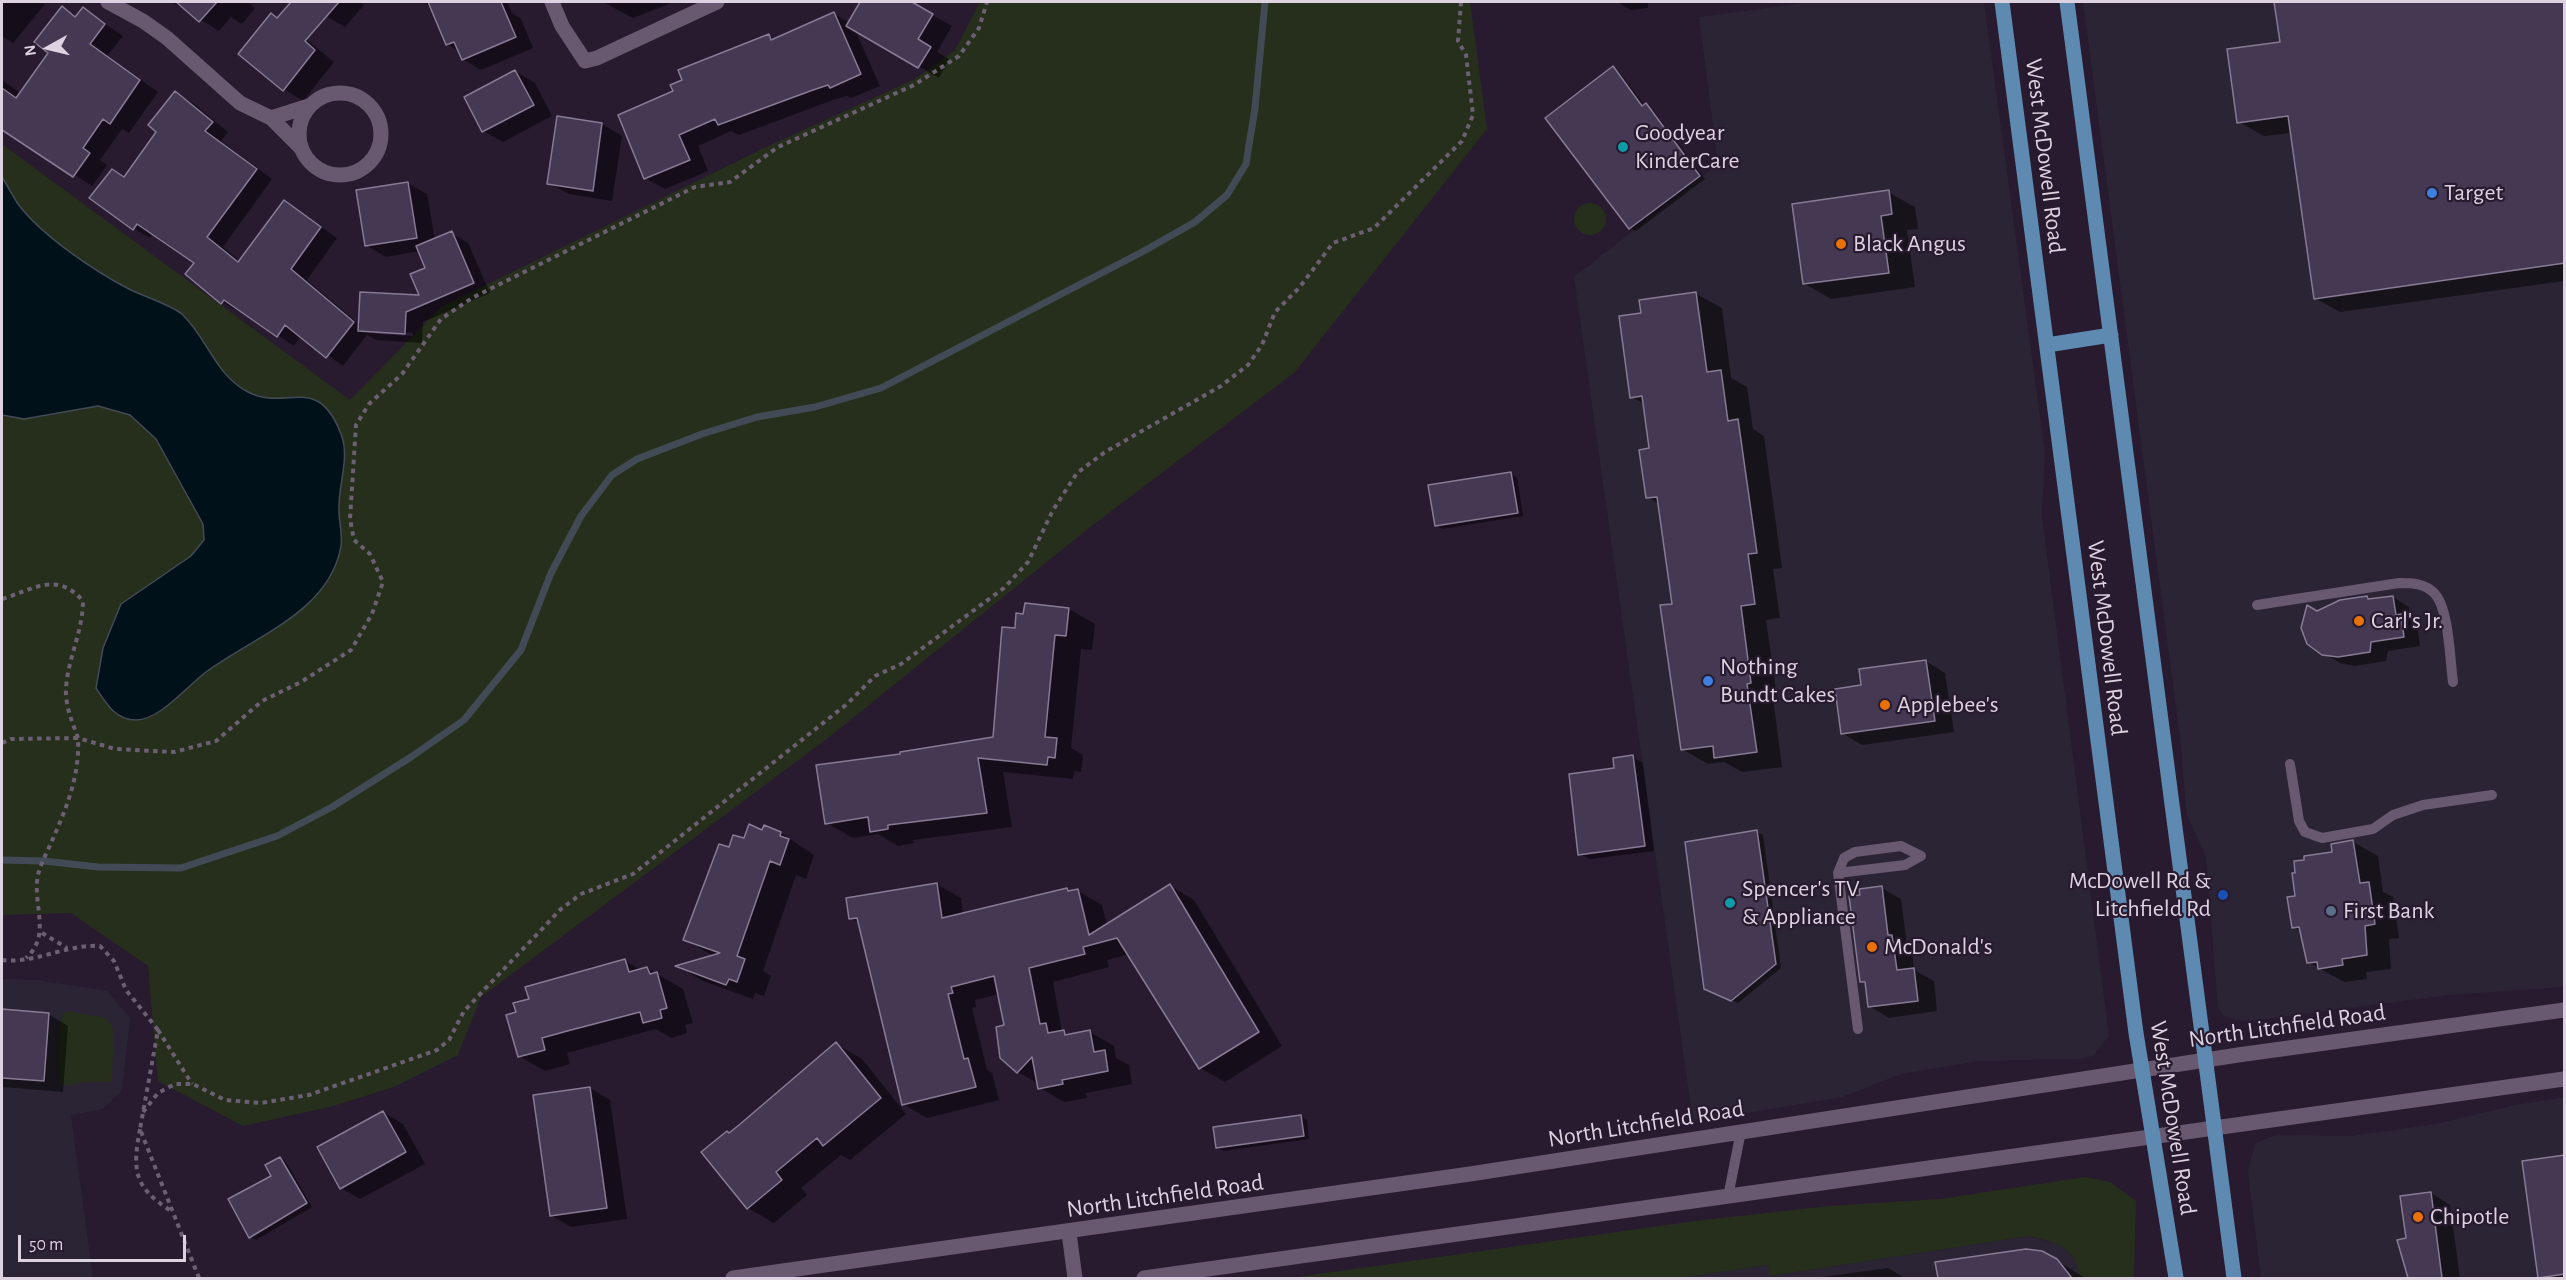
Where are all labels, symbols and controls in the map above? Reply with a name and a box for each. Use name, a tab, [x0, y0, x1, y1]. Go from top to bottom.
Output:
north arrow	[18, 18, 78, 78]
text: N	[21, 44, 39, 57]
street label: West McDowell Road	[2019, 57, 2071, 255]
place label: Goodyear KinderCare	[1635, 119, 1740, 175]
marker: Goodyear KinderCare	[1616, 140, 1630, 154]
place label: Target	[2444, 179, 2503, 207]
marker: Target	[2425, 186, 2439, 200]
place label: Black Angus	[1853, 230, 1966, 258]
marker: Black Angus	[1834, 237, 1848, 251]
street label: West McDowell Road	[2081, 539, 2133, 737]
place label: Carl's Jr.	[2371, 607, 2443, 635]
marker: Carl's Jr.	[2352, 614, 2366, 628]
place label: Nothing Bundt Cakes	[1720, 653, 1835, 709]
marker: Nothing Bundt Cakes	[1701, 674, 1715, 688]
place label: Applebee's	[1897, 691, 1999, 719]
marker: Applebee's	[1878, 698, 1892, 712]
place label: McDowell Rd & Litchfield Rd	[2069, 867, 2211, 923]
place label: Spencer's TV & Appliance	[1742, 875, 1860, 931]
marker: McDowell Rd & Litchfield Rd	[2216, 888, 2230, 902]
marker: Spencer's TV & Appliance	[1723, 896, 1737, 910]
place label: First Bank	[2343, 897, 2435, 925]
marker: First Bank	[2324, 904, 2338, 918]
place label: McDonald's	[1884, 933, 1993, 961]
marker: McDonald's	[1865, 940, 1879, 954]
street label: North Litchfield Road	[2187, 998, 2387, 1054]
street label: West McDowell Road	[2143, 1019, 2203, 1217]
street label: North Litchfield Road	[1546, 1094, 1746, 1154]
street label: North Litchfield Road	[1065, 1168, 1265, 1224]
place label: Chipotle	[2430, 1203, 2509, 1231]
marker: Chipotle	[2411, 1210, 2425, 1224]
scale bar	[21, 1223, 189, 1261]
text: 50 m	[29, 1236, 63, 1254]

